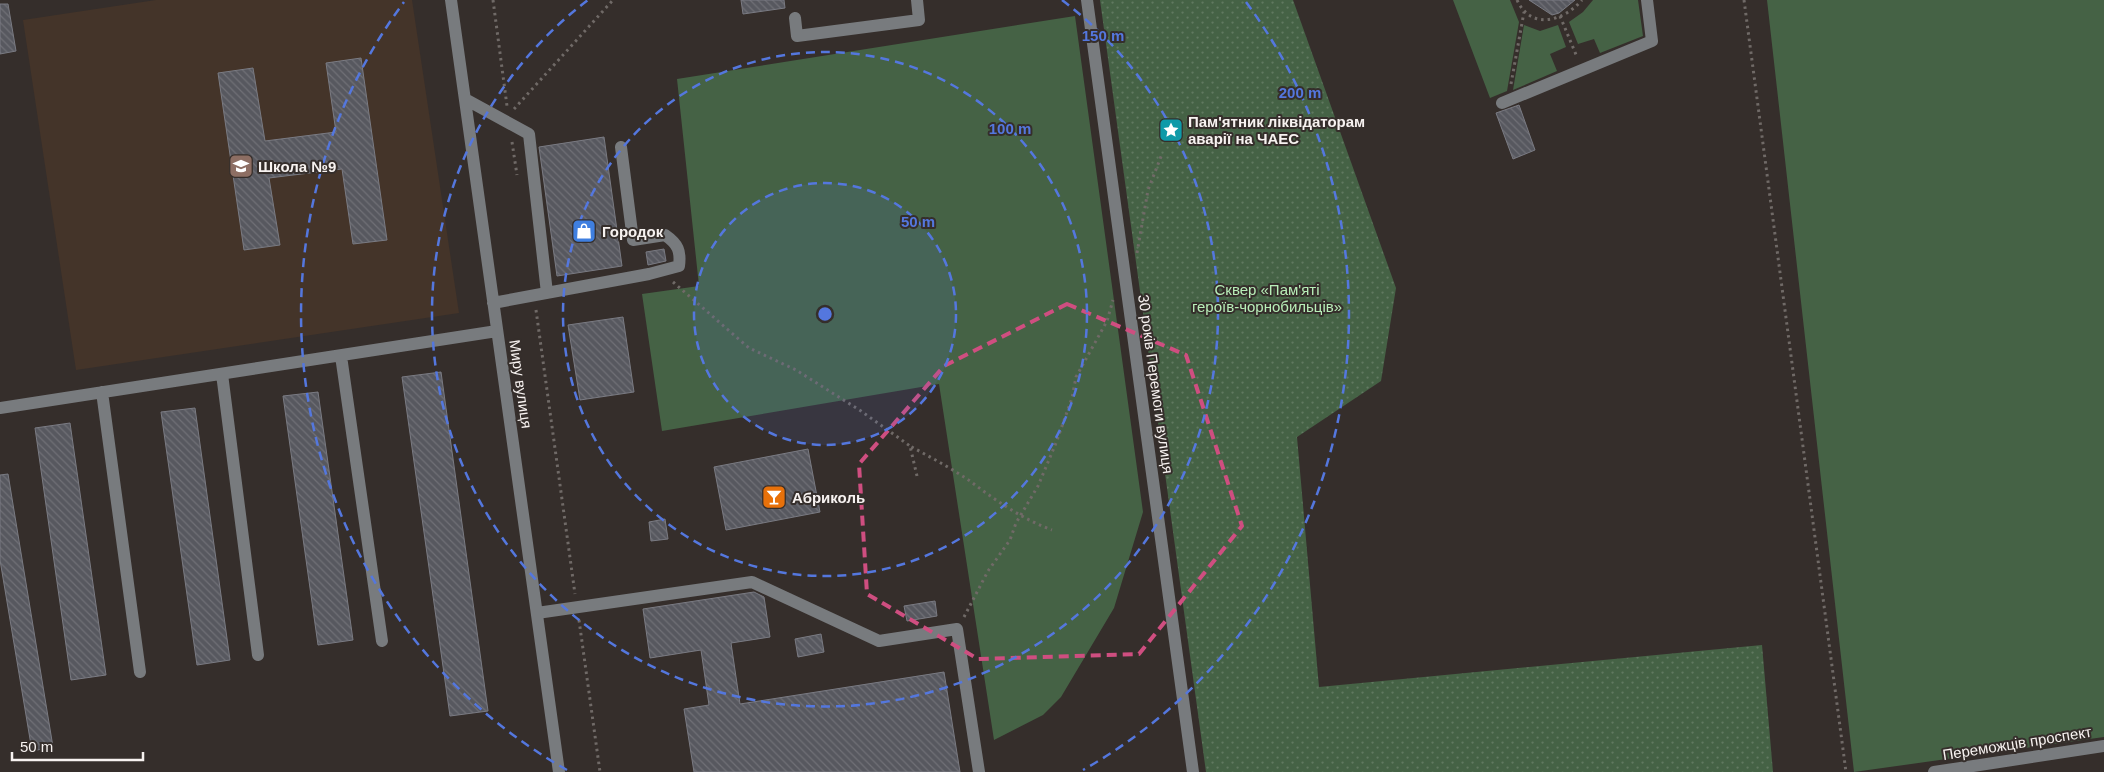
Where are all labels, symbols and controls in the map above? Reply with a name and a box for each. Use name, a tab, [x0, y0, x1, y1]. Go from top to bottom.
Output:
text: 150 m	[1082, 27, 1124, 44]
text: 200 m	[1279, 84, 1321, 101]
place label: Пам'ятник ліквідаторам аварії на ЧАЕС	[1188, 113, 1365, 147]
place icon: Пам'ятник ліквідаторам аварії на ЧАЕС	[1158, 117, 1184, 143]
text: 100 m	[989, 120, 1031, 137]
school or university icon: Школа №9	[228, 153, 254, 179]
place label: Школа №9	[258, 158, 336, 175]
text: 50 m	[901, 213, 935, 230]
shop icon: Городок	[571, 218, 597, 244]
place label: Городок	[602, 223, 664, 240]
park label: Сквер «Пам'яті героїв-чорнобильців»	[1192, 281, 1342, 315]
street label: 30 років Перемоги вулиця	[1135, 293, 1177, 475]
centre of rings	[816, 305, 834, 323]
street label: Миру вулиця	[506, 339, 536, 429]
bar icon: Абриколь	[761, 484, 787, 510]
place label: Абриколь	[792, 489, 865, 506]
street label: Переможців проспект	[1941, 723, 2093, 763]
scale bar	[12, 730, 144, 762]
text: 50 m	[20, 738, 53, 755]

